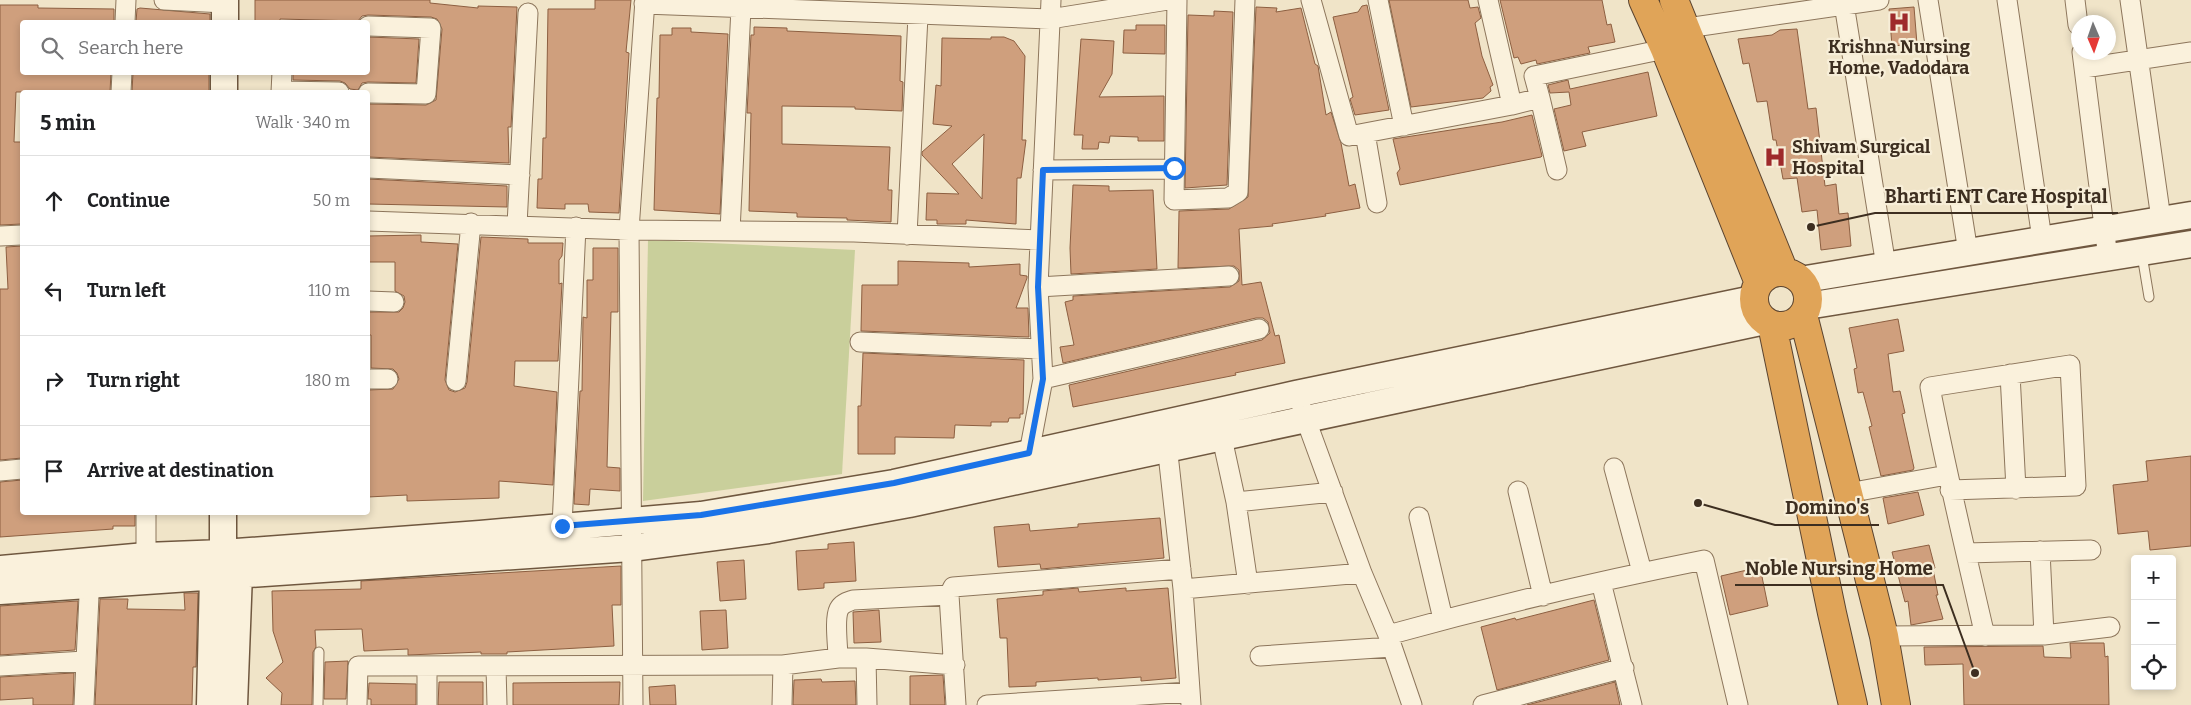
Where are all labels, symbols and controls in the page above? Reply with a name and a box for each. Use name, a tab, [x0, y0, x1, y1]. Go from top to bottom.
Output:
hospital icon: Krishna Nursing Home, Vadodara	[1886, 9, 1912, 35]
north arrow	[2071, 15, 2116, 60]
search box	[20, 20, 370, 75]
icon: search	[38, 34, 66, 62]
text: Search here	[78, 36, 183, 59]
place label: Krishna Nursing Home, Vadodara	[1828, 36, 1971, 79]
text: 5 min	[40, 110, 96, 136]
text: Walk · 340 m	[256, 113, 350, 132]
place label: Shivam Surgical Hospital	[1792, 136, 1931, 179]
hospital icon: Shivam Surgical Hospital	[1762, 144, 1788, 170]
route start	[1163, 157, 1186, 180]
callout: Bharti ENT Care Hospital	[1875, 179, 2118, 213]
text: Bharti ENT Care Hospital	[1884, 185, 2108, 208]
icon: ahead	[40, 187, 68, 215]
text: Continue	[87, 189, 170, 212]
text: 50 m	[313, 191, 350, 210]
icon: left	[40, 277, 68, 305]
text: Turn left	[87, 279, 166, 302]
text: 110 m	[308, 281, 350, 300]
icon: right	[40, 367, 68, 395]
text: Turn right	[87, 369, 180, 392]
text: 180 m	[305, 371, 350, 390]
icon: arrive	[40, 457, 68, 485]
text: Arrive at destination	[87, 459, 274, 482]
callout: Domino's	[1775, 491, 1879, 525]
text: Domino's	[1785, 496, 1869, 519]
route end	[551, 515, 574, 538]
callout: Noble Nursing Home	[1735, 551, 1943, 585]
map controls	[2131, 555, 2176, 690]
button: +	[2131, 555, 2176, 600]
text: Noble Nursing Home	[1745, 557, 1933, 580]
button: −	[2131, 600, 2176, 645]
button: locate	[2131, 645, 2176, 690]

